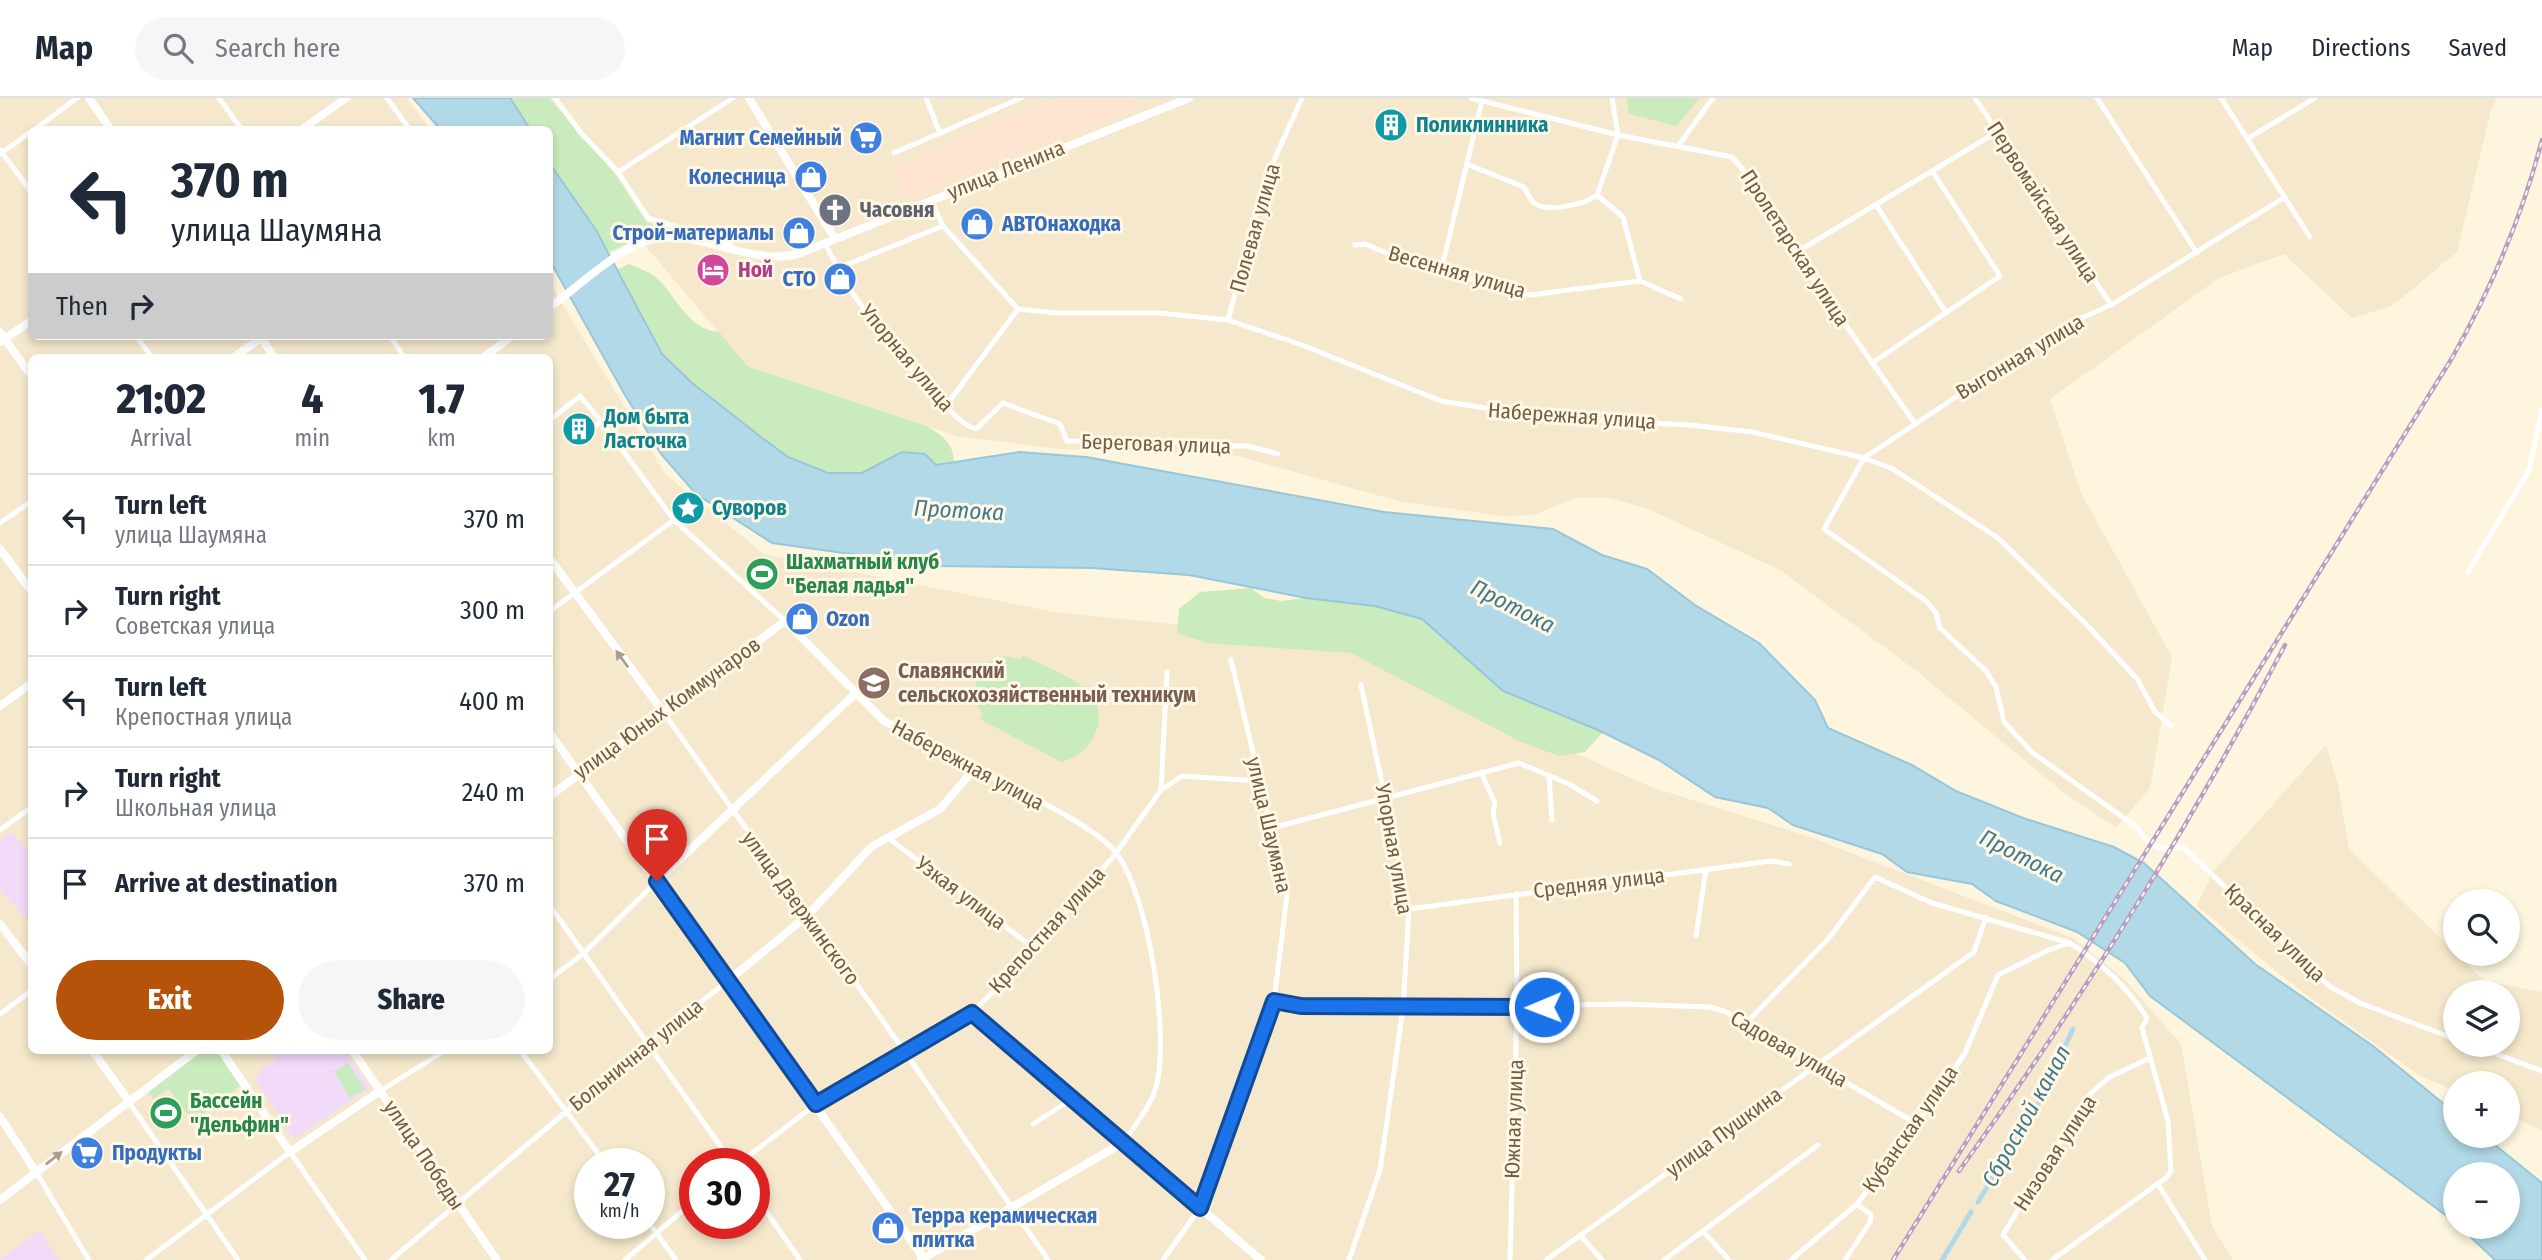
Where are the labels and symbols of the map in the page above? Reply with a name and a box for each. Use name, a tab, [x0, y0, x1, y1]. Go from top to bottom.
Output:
building icon: Поликлинника	[1372, 106, 1410, 144]
place label: Поликлинника	[1416, 112, 1548, 138]
street label: Первомайская улица	[1981, 117, 2105, 287]
supermarket icon: Магнит Семейный	[847, 119, 885, 157]
place label: Магнит Семейный	[679, 125, 842, 151]
street label: улица Ленина	[944, 135, 1068, 205]
shop icon: Колесница	[792, 158, 830, 196]
street label: Полевая улица	[1224, 160, 1286, 296]
place label: Колесница	[689, 164, 786, 190]
street label: Пролетарская улица	[1735, 165, 1855, 331]
church icon: Часовня	[816, 191, 854, 229]
place label: Часовня	[860, 197, 935, 223]
shop icon: АВТОнаходка	[958, 205, 996, 243]
place label: АВТОнаходка	[1001, 211, 1121, 237]
shop icon: Строй-материалы	[780, 214, 818, 252]
place label: Строй-материалы	[613, 220, 774, 246]
street label: Весенняя улица	[1385, 240, 1529, 304]
hotel icon: Ной	[694, 251, 732, 289]
place label: Ной	[738, 257, 773, 283]
shop icon: СТО	[821, 260, 859, 298]
place label: СТО	[782, 266, 816, 292]
street label: Упорная улица	[854, 298, 960, 417]
street label: Выгонная улица	[1951, 309, 2089, 405]
street label: Набережная улица	[1487, 397, 1657, 435]
place label: Дом быта Ласточка	[603, 404, 689, 454]
building icon: Дом быта Ласточка	[560, 410, 598, 448]
street label: Береговая улица	[1080, 428, 1232, 460]
place icon: Суворов	[669, 489, 707, 527]
water label: Протока	[913, 494, 1005, 526]
place label: Суворов	[712, 495, 787, 521]
place label: Шахматный клуб "Белая ладья"	[786, 549, 939, 599]
sports icon: Шахматный клуб "Белая ладья"	[743, 555, 781, 593]
water label: Протока	[1466, 573, 1560, 639]
shop icon: Ozon	[783, 600, 821, 638]
place label: Ozon	[826, 606, 870, 632]
street label: улица Юных Коммунаров	[568, 631, 766, 785]
one-way arrow	[616, 650, 630, 668]
place label: Славянский сельскохозяйственный техникум	[898, 658, 1196, 708]
school or university icon: Славянский сельскохозяйственный техникум	[855, 664, 893, 702]
street label: Набережная улица	[887, 714, 1049, 816]
street label: улица Шаумяна	[1241, 754, 1297, 896]
street label: Упорная улица	[1370, 781, 1418, 916]
pin	[627, 809, 687, 881]
water label: Протока	[1975, 823, 2069, 889]
street label: улица Дзержинского	[736, 826, 866, 990]
street label: Узкая улица	[910, 850, 1011, 935]
street label: Крепостная улица	[983, 861, 1111, 999]
street label: Средняя улица	[1532, 862, 1666, 904]
street label: Красная улица	[2219, 878, 2331, 988]
position arrow	[1507, 970, 1581, 1044]
street label: Больничная улица	[564, 993, 708, 1117]
street label: Садовая улица	[1726, 1005, 1852, 1093]
water label: Сбросной канал	[1976, 1040, 2076, 1192]
street label: Южная улица	[1499, 1059, 1529, 1179]
street label: Кубанская улица	[1857, 1060, 1963, 1198]
street label: улица Пушкина	[1661, 1081, 1787, 1183]
place label: Бассейн "Дельфин"	[190, 1088, 289, 1138]
street label: Низовая улица	[2008, 1090, 2102, 1216]
sports icon: Бассейн "Дельфин"	[147, 1094, 185, 1132]
street label: улица Победы	[378, 1095, 470, 1215]
supermarket icon: Продукты	[68, 1134, 106, 1172]
place label: Продукты	[112, 1140, 202, 1166]
speed limit sign: 30	[679, 1148, 770, 1239]
one-way arrow	[45, 1151, 63, 1166]
place label: Терра керамическая плитка	[912, 1203, 1097, 1253]
shop icon: Терра керамическая плитка	[869, 1209, 907, 1247]

